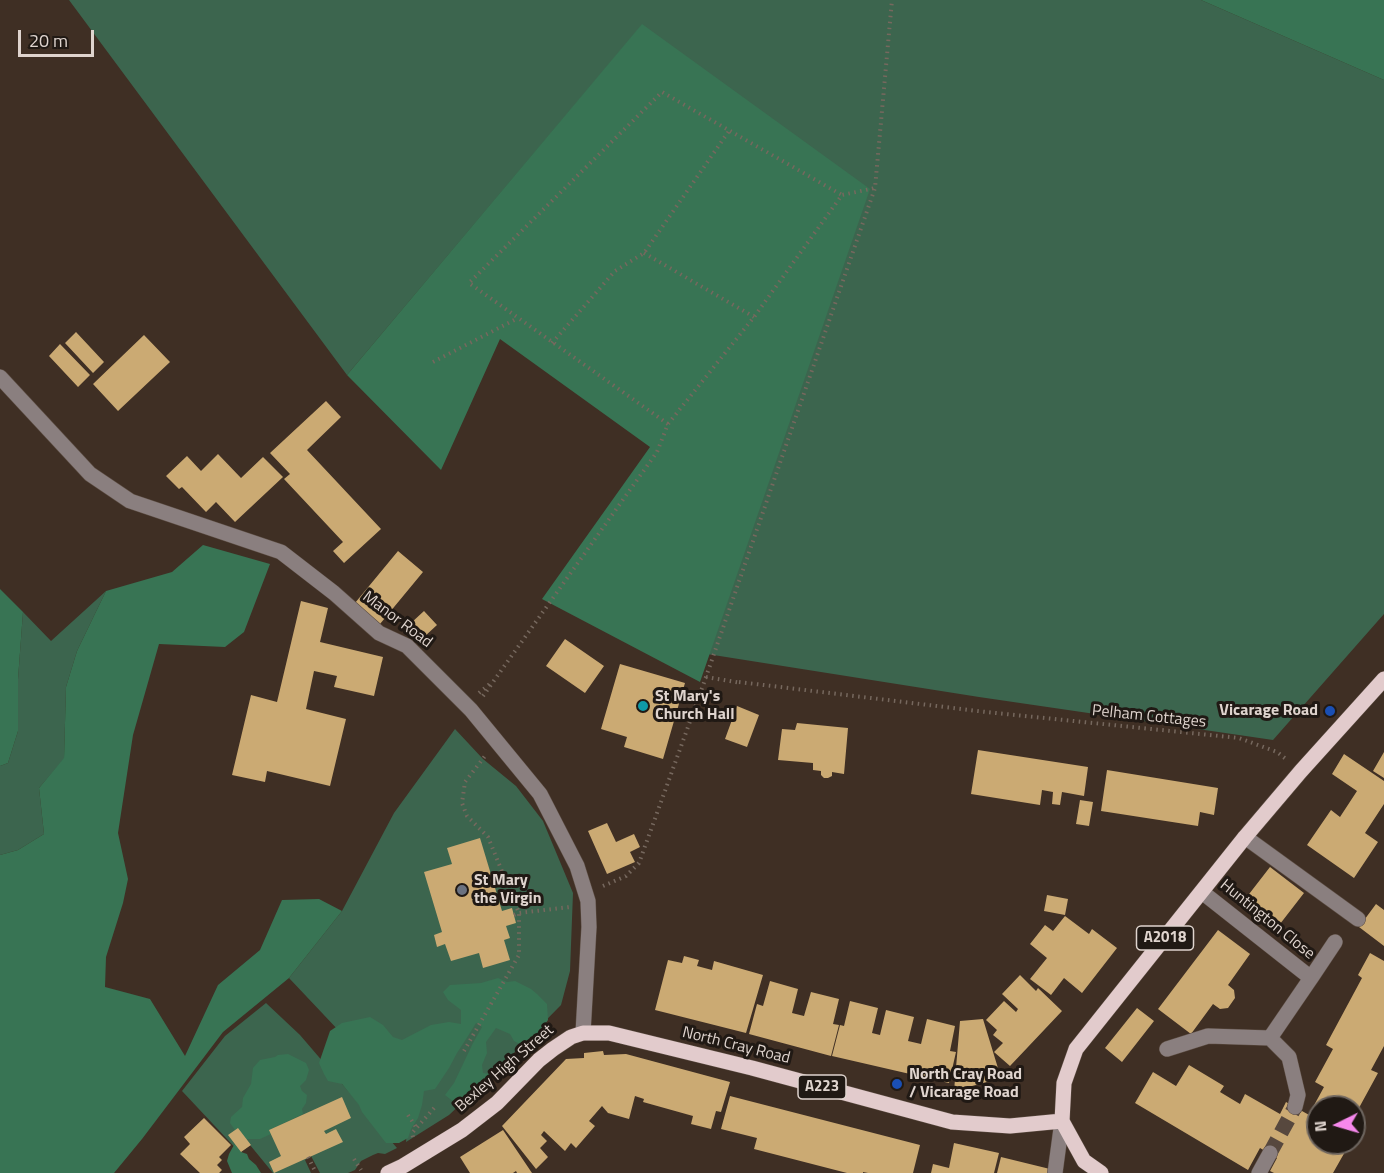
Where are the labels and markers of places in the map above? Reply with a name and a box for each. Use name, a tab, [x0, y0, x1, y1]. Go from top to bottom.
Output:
place label: St Mary's Church Hall	[655, 687, 734, 725]
marker: St Mary's Church Hall	[636, 699, 650, 713]
place label: Vicarage Road	[1219, 701, 1318, 721]
marker: Vicarage Road	[1323, 704, 1337, 718]
place label: St Mary the Virgin	[474, 871, 542, 909]
marker: St Mary the Virgin	[455, 883, 469, 897]
place label: North Cray Road / Vicarage Road	[909, 1065, 1022, 1103]
marker: North Cray Road / Vicarage Road	[890, 1077, 904, 1091]

